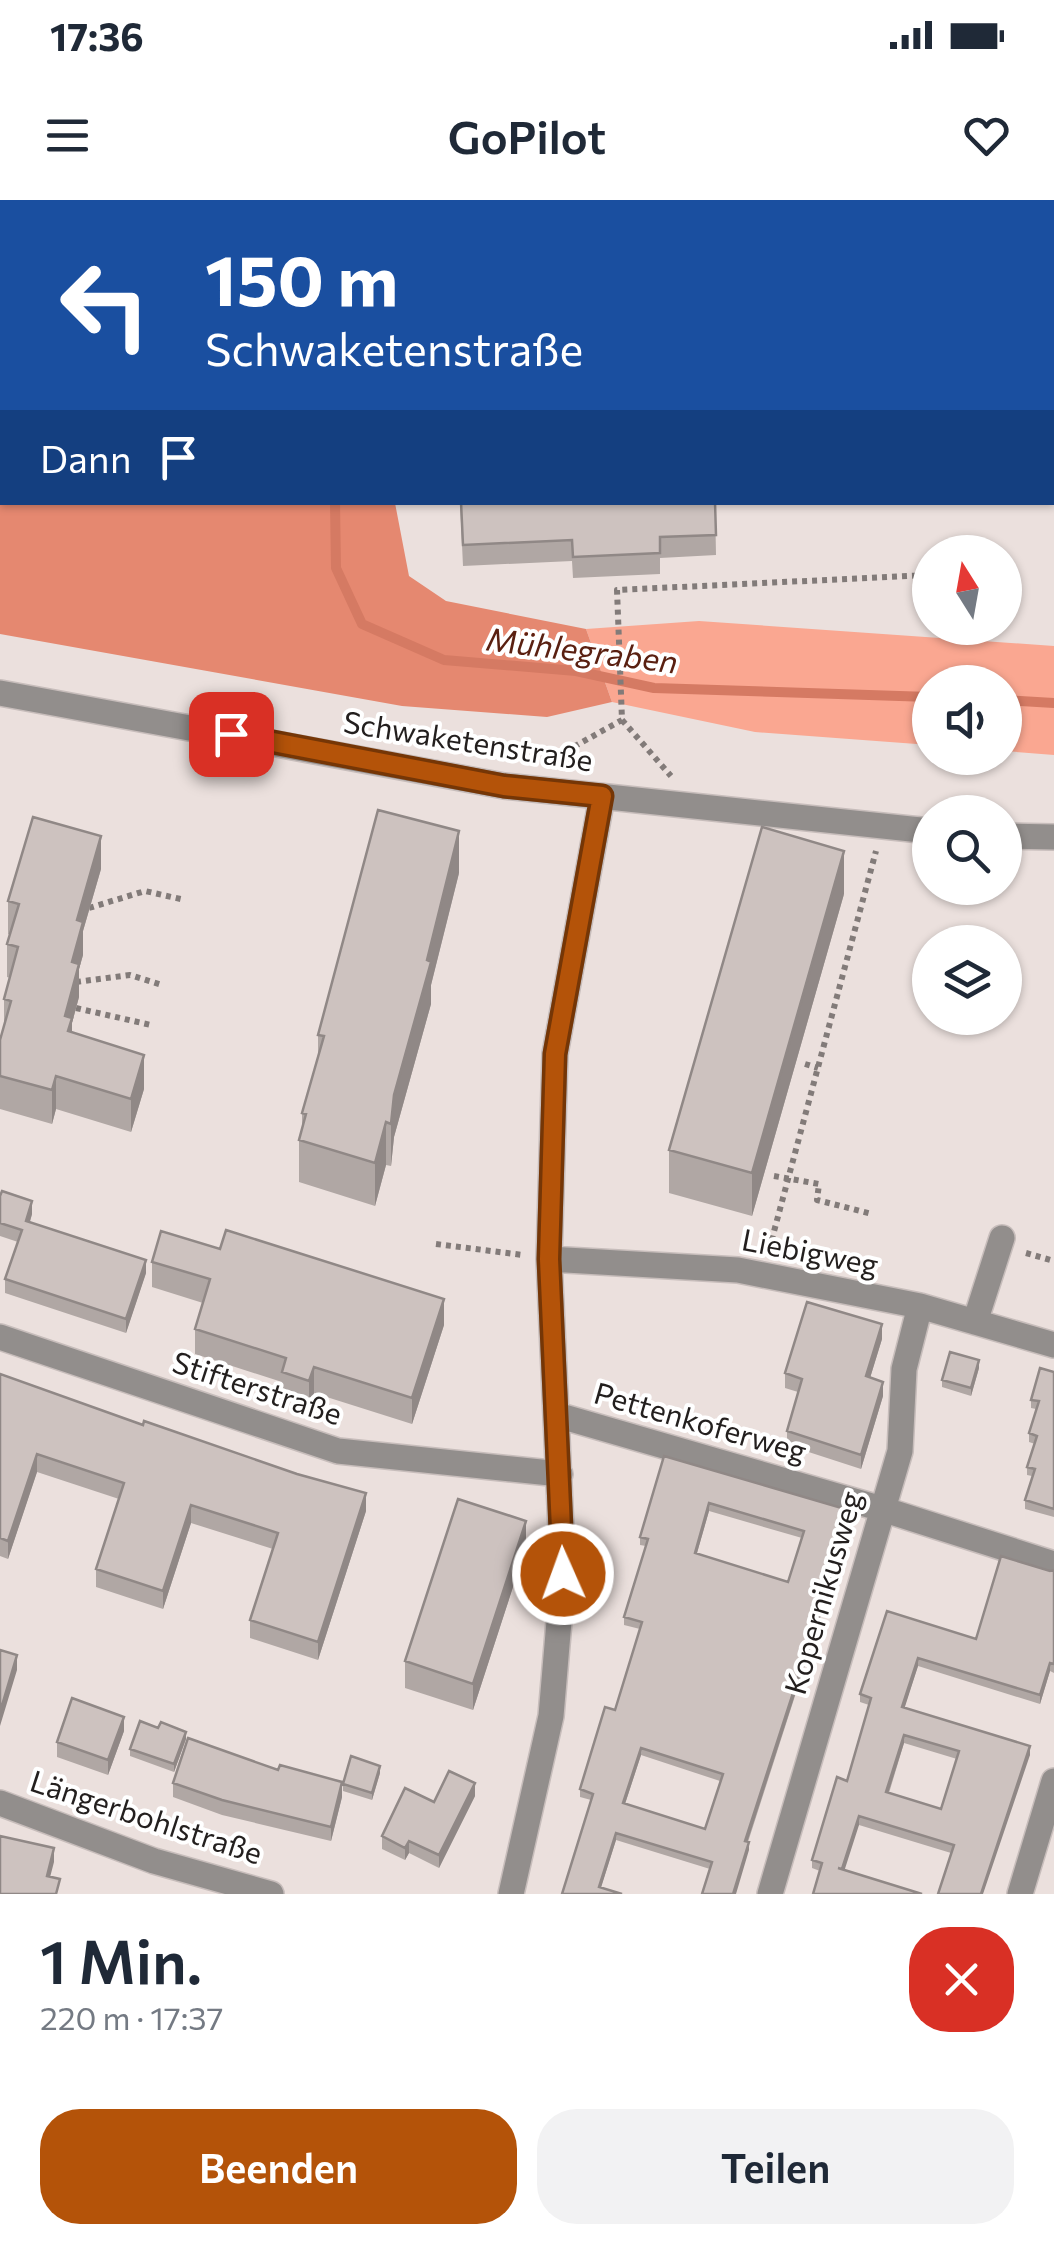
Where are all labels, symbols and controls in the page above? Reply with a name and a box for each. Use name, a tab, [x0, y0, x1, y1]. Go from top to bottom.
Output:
text: 17:36	[50, 12, 144, 59]
icon: menu	[40, 108, 95, 163]
text: GoPilot	[448, 108, 606, 163]
icon: heart	[959, 108, 1014, 163]
text: 150 m	[205, 235, 398, 320]
icon: left	[40, 240, 170, 370]
text: Schwaketenstraße	[205, 320, 583, 375]
icon: arrive	[151, 430, 206, 485]
text: Dann	[40, 434, 131, 481]
north arrow	[912, 535, 1022, 645]
map controls	[912, 535, 1022, 1035]
water label: Mühlegraben	[484, 617, 680, 681]
button: sound	[912, 665, 1022, 775]
pin	[189, 692, 274, 777]
street label: Schwaketenstraße	[341, 702, 596, 778]
icon: arrive	[204, 707, 259, 762]
button: search	[912, 795, 1022, 905]
button: layers	[912, 925, 1022, 1035]
street label: Liebigweg	[739, 1219, 882, 1282]
street label: Stifterstraße	[168, 1342, 347, 1431]
street label: Pettenkoferweg	[590, 1373, 811, 1469]
street label: Kopernikusweg	[775, 1487, 868, 1698]
position arrow	[511, 1522, 615, 1626]
street label: Längerbohlstraße	[26, 1761, 267, 1871]
text: 1 Min.	[40, 1923, 202, 1996]
button: close	[909, 1927, 1014, 2032]
text: 220 m · 17:37	[40, 1997, 223, 2037]
button: Beenden	[40, 2109, 517, 2224]
button: Teilen	[537, 2109, 1014, 2224]

